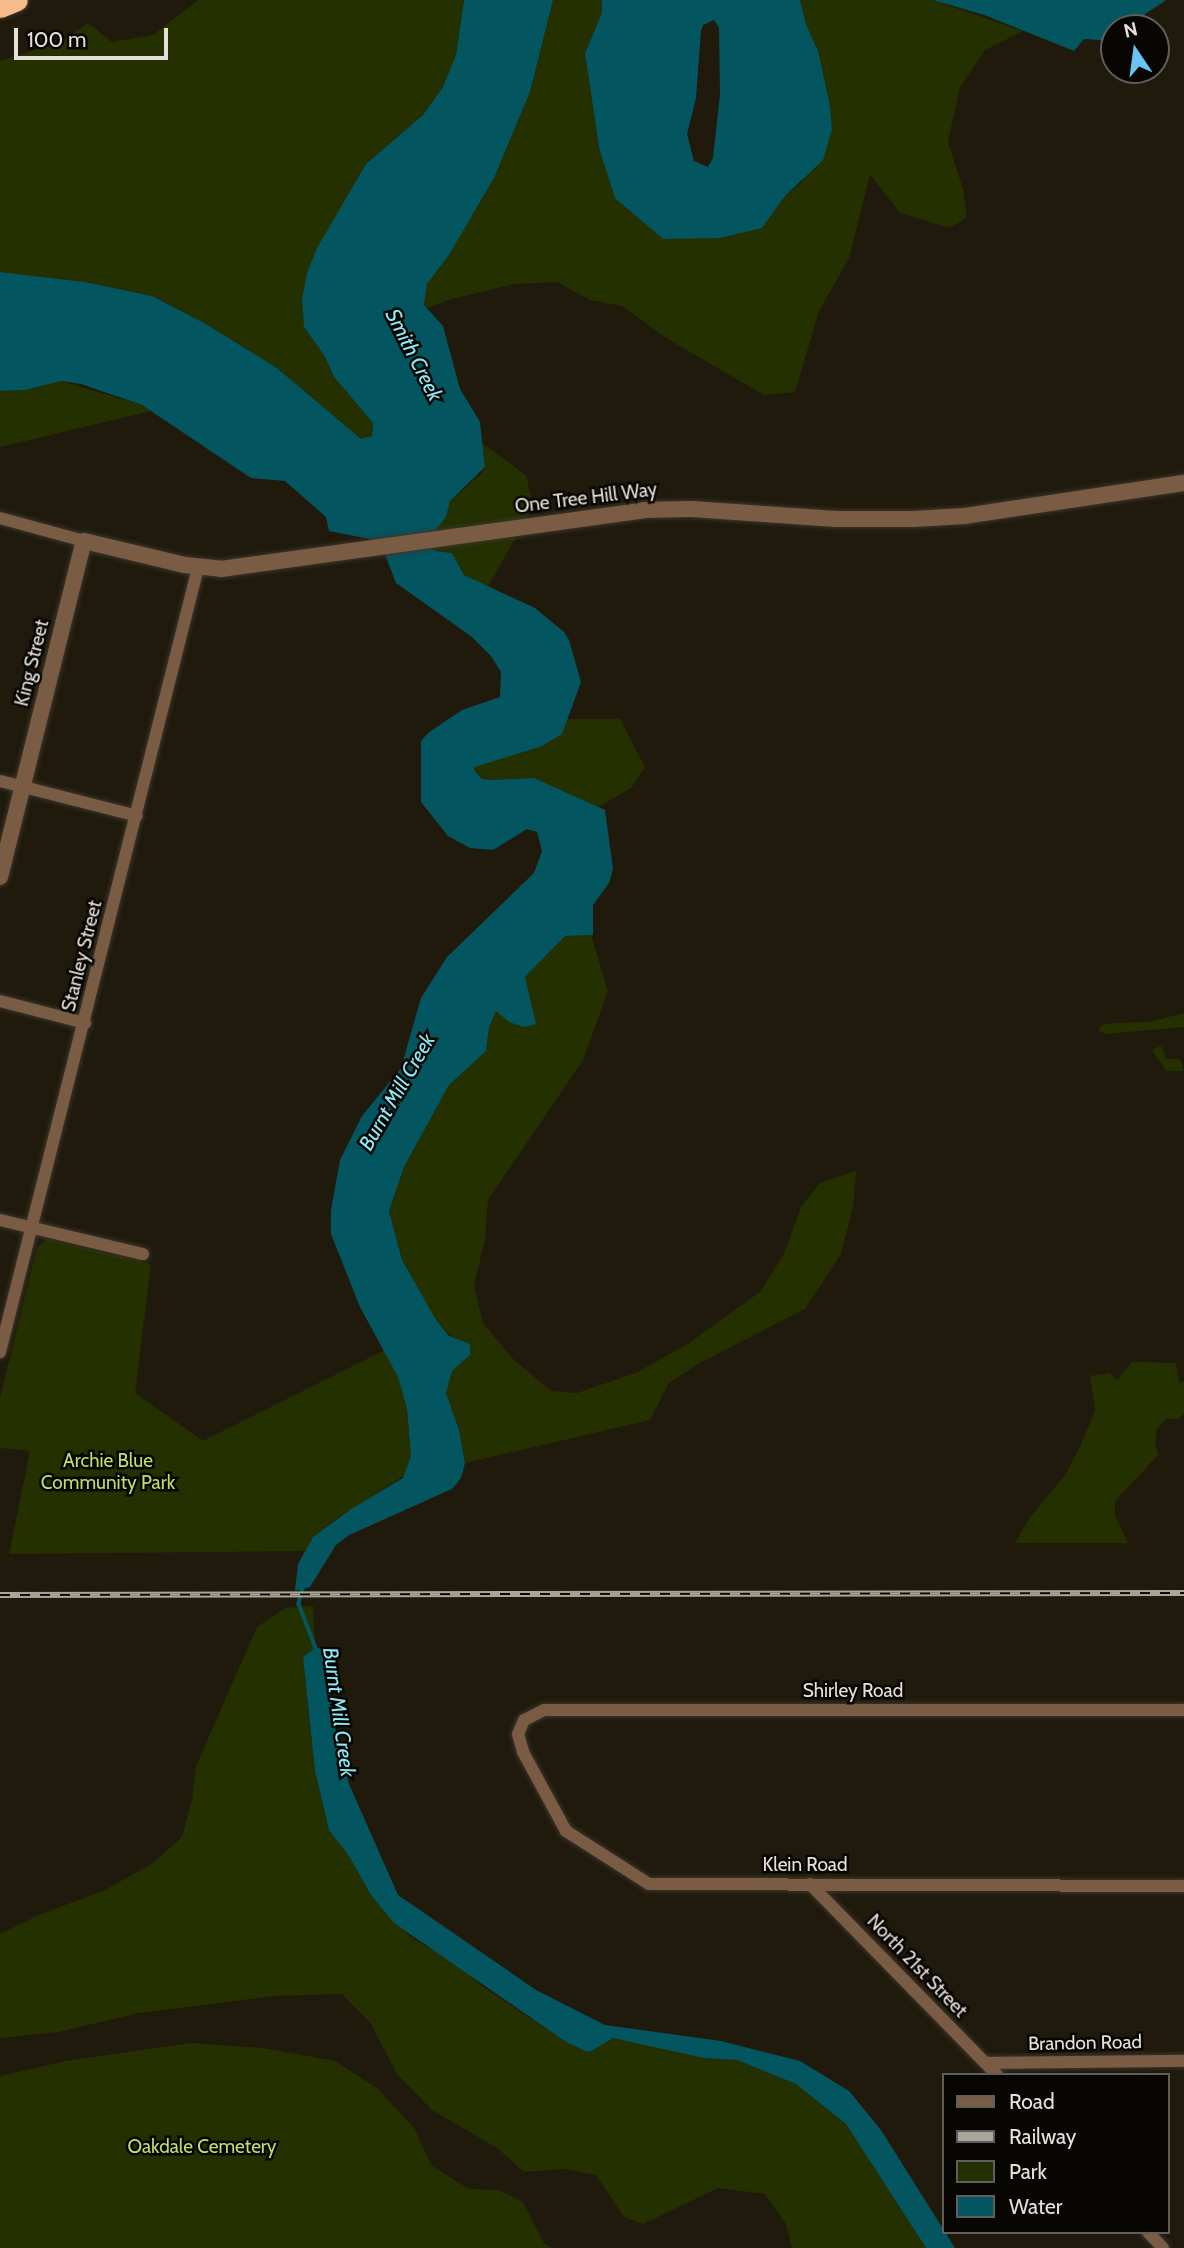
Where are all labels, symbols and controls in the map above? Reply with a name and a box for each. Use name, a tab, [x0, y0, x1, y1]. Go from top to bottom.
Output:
scale bar	[18, 14, 172, 58]
north arrow	[1100, 14, 1170, 84]
text: N	[1121, 17, 1140, 43]
text: 100 m	[27, 27, 86, 52]
water label: Smith Creek	[380, 305, 448, 405]
street label: One Tree Hill Way	[514, 478, 658, 518]
street label: King Street	[10, 617, 54, 709]
street label: Stanley Street	[57, 898, 107, 1014]
water label: Burnt Mill Creek	[353, 1029, 441, 1155]
park label: Archie Blue Community Park	[41, 1450, 175, 1494]
water label: Burnt Mill Creek	[317, 1646, 361, 1778]
street label: Shirley Road	[803, 1680, 903, 1702]
street label: Klein Road	[762, 1854, 848, 1876]
street label: North 21st Street	[862, 1910, 972, 2022]
street label: Brandon Road	[1028, 2031, 1142, 2055]
legend	[942, 2073, 1170, 2234]
text: Road	[1009, 2089, 1055, 2114]
text: Railway	[1009, 2124, 1076, 2149]
park label: Oakdale Cemetery	[128, 2136, 276, 2158]
text: Park	[1009, 2159, 1047, 2184]
text: Water	[1009, 2194, 1062, 2219]

